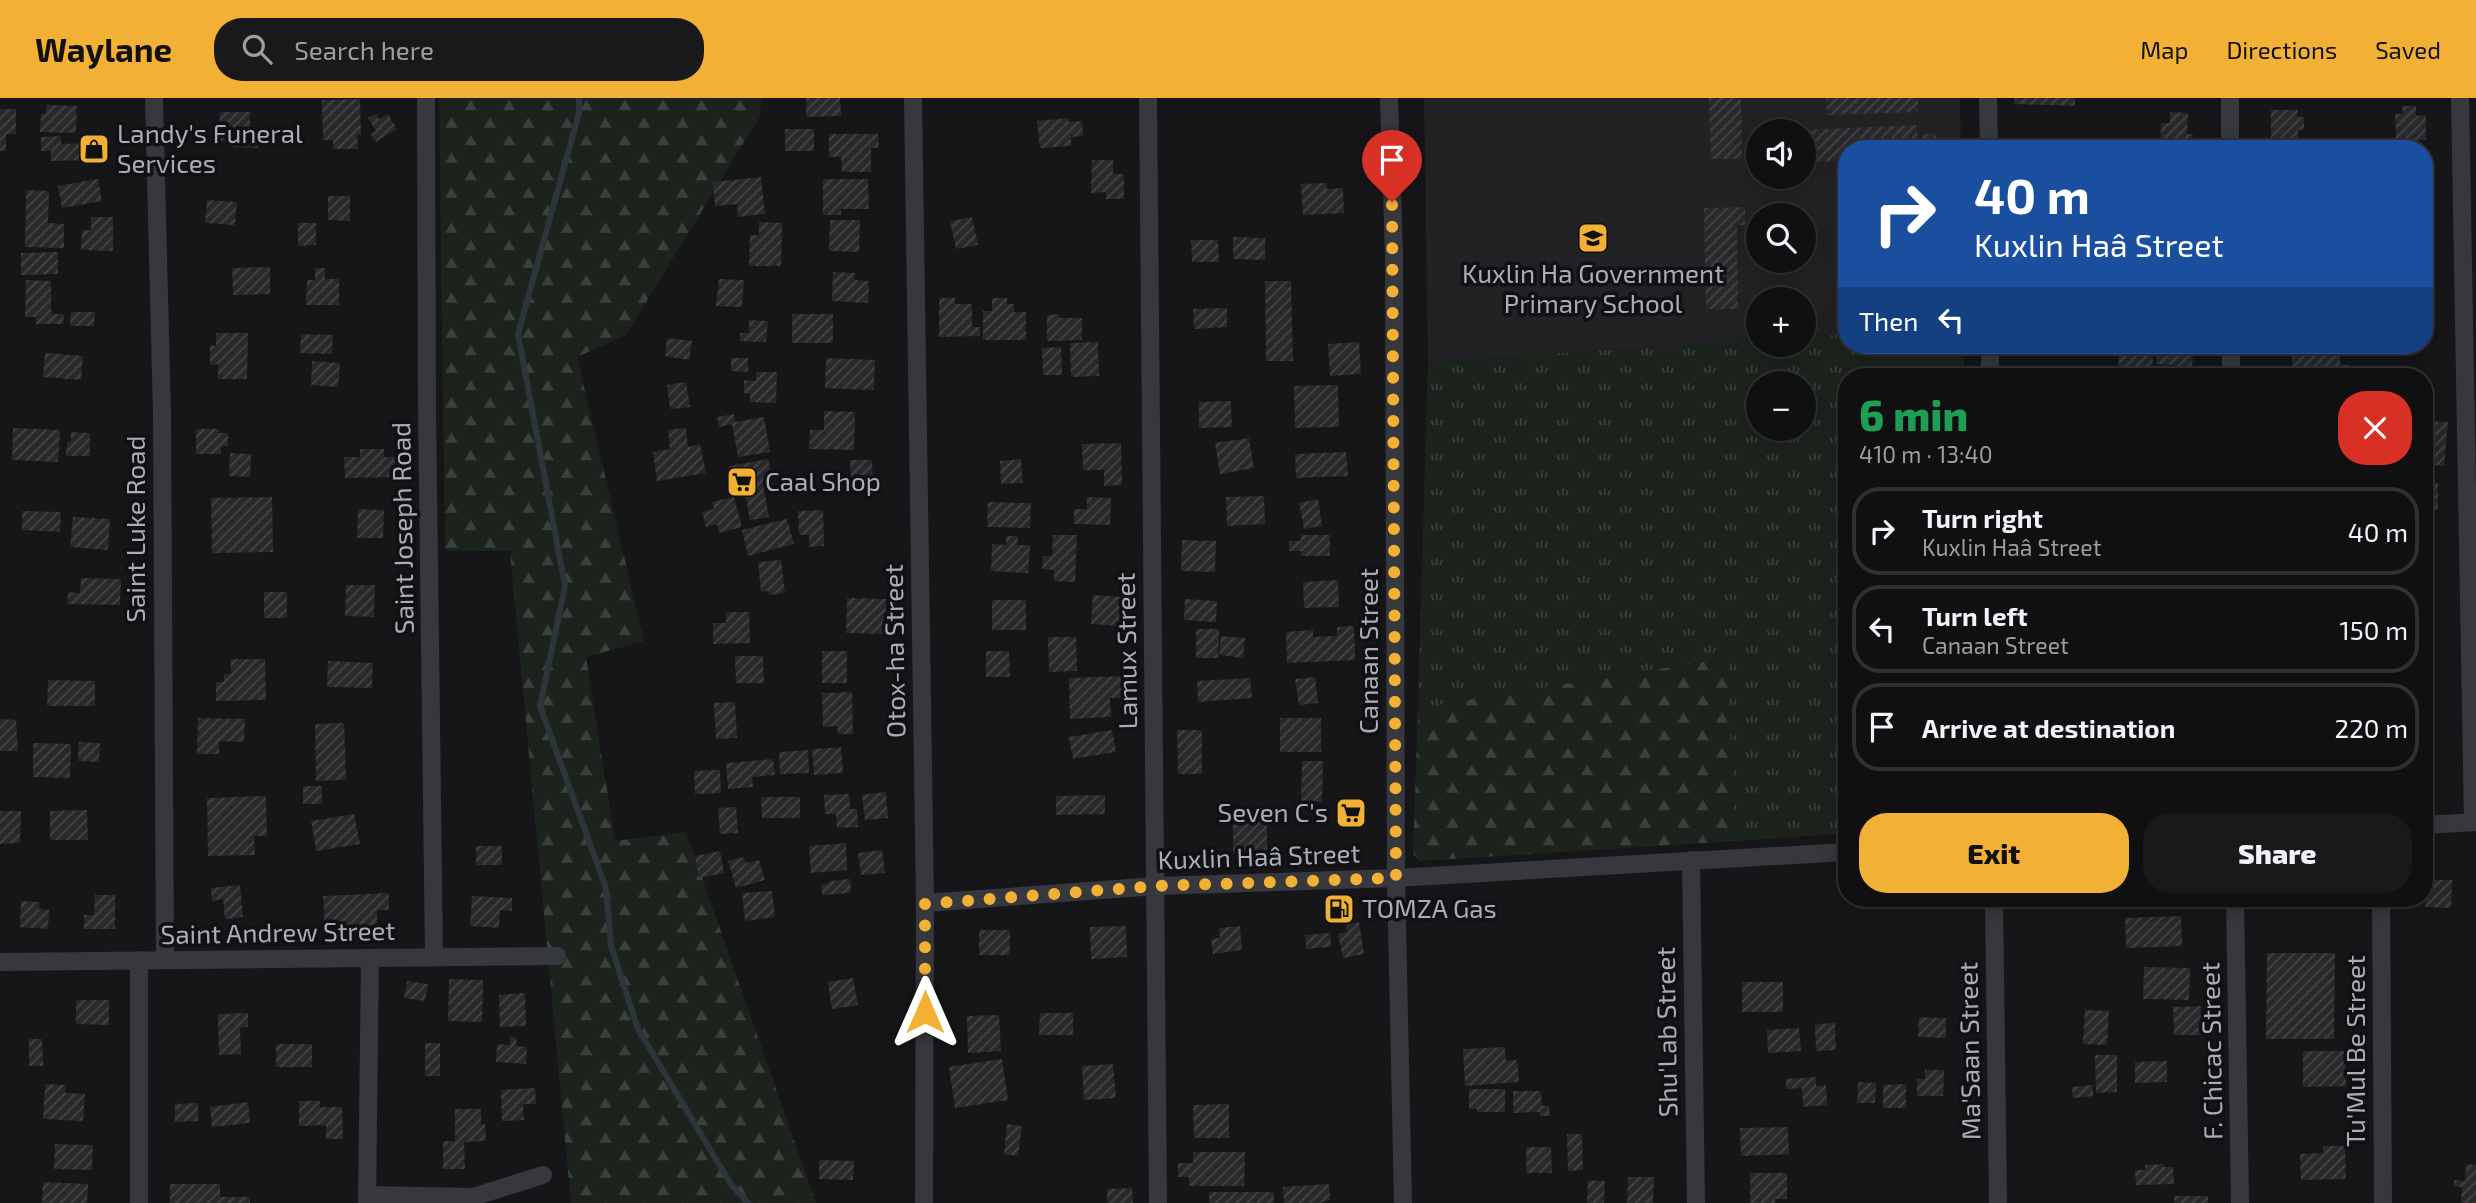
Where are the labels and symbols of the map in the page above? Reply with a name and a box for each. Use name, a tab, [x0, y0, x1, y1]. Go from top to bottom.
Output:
place label: Landy's Funeral Services	[117, 117, 303, 178]
pin	[1362, 130, 1422, 202]
shop icon: Landy's Funeral Services	[77, 132, 111, 166]
school or university icon: Kuxlin Ha Government Primary School	[1576, 221, 1610, 255]
place label: Kuxlin Ha Government Primary School	[1462, 257, 1724, 318]
street label: Saint Joseph Road	[384, 422, 419, 634]
street label: Saint Luke Road	[119, 436, 150, 622]
supermarket icon: Caal Shop	[725, 465, 759, 499]
place label: Caal Shop	[765, 465, 881, 496]
street label: Otox-ha Street	[876, 564, 911, 738]
street label: Canaan Street	[1352, 568, 1383, 734]
street label: Lamux Street	[1109, 572, 1142, 730]
place label: Seven C's	[1218, 796, 1328, 827]
supermarket icon: Seven C's	[1334, 796, 1368, 830]
street label: Kuxlin Haâ Street	[1157, 836, 1361, 875]
fuel station icon: TOMZA Gas	[1322, 892, 1356, 926]
place label: TOMZA Gas	[1362, 892, 1497, 923]
street label: Saint Andrew Street	[160, 914, 396, 949]
street label: Shu'Lab Street	[1649, 946, 1682, 1118]
street label: Tu'Mul Be Street	[2339, 955, 2370, 1147]
street label: Ma'Saan Street	[1951, 961, 1986, 1141]
street label: F. Chicac Street	[2193, 962, 2228, 1140]
position arrow	[888, 975, 962, 1049]

